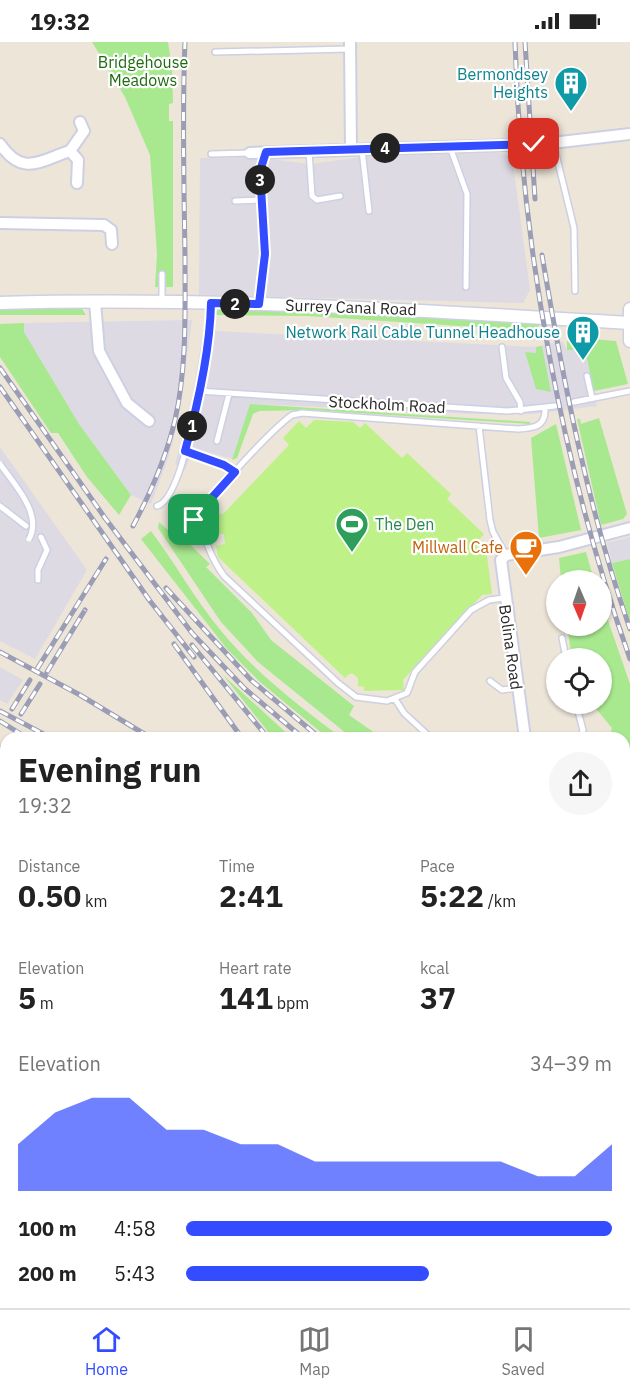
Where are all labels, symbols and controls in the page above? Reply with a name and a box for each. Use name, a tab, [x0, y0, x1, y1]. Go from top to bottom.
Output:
text: 19:32	[30, 7, 90, 36]
park label: Bridgehouse Meadows	[98, 52, 188, 90]
place label: Bermondsey Heights	[457, 64, 548, 102]
building icon: Bermondsey Heights	[553, 65, 589, 112]
pin	[508, 118, 559, 169]
icon: check	[517, 127, 550, 160]
pin: 4	[370, 133, 400, 163]
text: 4	[380, 138, 390, 158]
pin: 3	[245, 165, 275, 195]
text: 3	[255, 170, 265, 190]
pin: 2	[220, 289, 250, 319]
text: 2	[230, 294, 240, 314]
street label: Surrey Canal Road	[285, 295, 417, 319]
building icon: Network Rail Cable Tunnel Headhouse	[565, 314, 601, 361]
place label: Network Rail Cable Tunnel Headhouse	[285, 322, 560, 342]
street label: Stockholm Road	[328, 391, 446, 417]
pin: 1	[177, 411, 207, 441]
text: 1	[187, 416, 197, 436]
pin	[168, 494, 219, 545]
icon: arrive	[177, 503, 210, 536]
sports icon: The Den	[334, 506, 370, 553]
place label: The Den	[375, 514, 434, 534]
cafe icon: Millwall Cafe	[508, 529, 544, 576]
place label: Millwall Cafe	[412, 537, 503, 557]
north arrow	[546, 570, 612, 636]
map controls	[546, 570, 612, 714]
street label: Bolina Road	[495, 603, 527, 691]
button: locate	[546, 648, 612, 714]
text: Evening run	[18, 748, 202, 791]
button: share	[549, 752, 612, 815]
text: 19:32	[18, 792, 72, 819]
text: Distance	[18, 856, 80, 876]
text: Time	[219, 856, 255, 876]
text: Pace	[420, 856, 455, 876]
text: 0.50	[18, 876, 81, 915]
text: 2:41	[219, 876, 283, 915]
text: 5:22	[420, 876, 484, 915]
text: km	[81, 891, 108, 911]
text: /km	[484, 891, 516, 911]
text: Elevation	[18, 958, 84, 978]
text: Heart rate	[219, 958, 292, 978]
text: kcal	[420, 958, 449, 978]
text: 5	[18, 978, 36, 1017]
text: 141	[219, 978, 273, 1017]
text: 37	[420, 978, 456, 1017]
text: m	[36, 993, 54, 1013]
text: bpm	[273, 993, 309, 1013]
text: Elevation	[18, 1050, 101, 1077]
text: 34–39 m	[530, 1050, 612, 1077]
text: 100 m	[18, 1215, 77, 1242]
text: 4:58	[114, 1215, 156, 1242]
text: 200 m	[18, 1260, 77, 1287]
text: 5:43	[114, 1260, 156, 1287]
tab: Home	[85, 1323, 128, 1379]
tab: Map	[298, 1323, 331, 1379]
tab: Saved	[501, 1323, 545, 1379]

